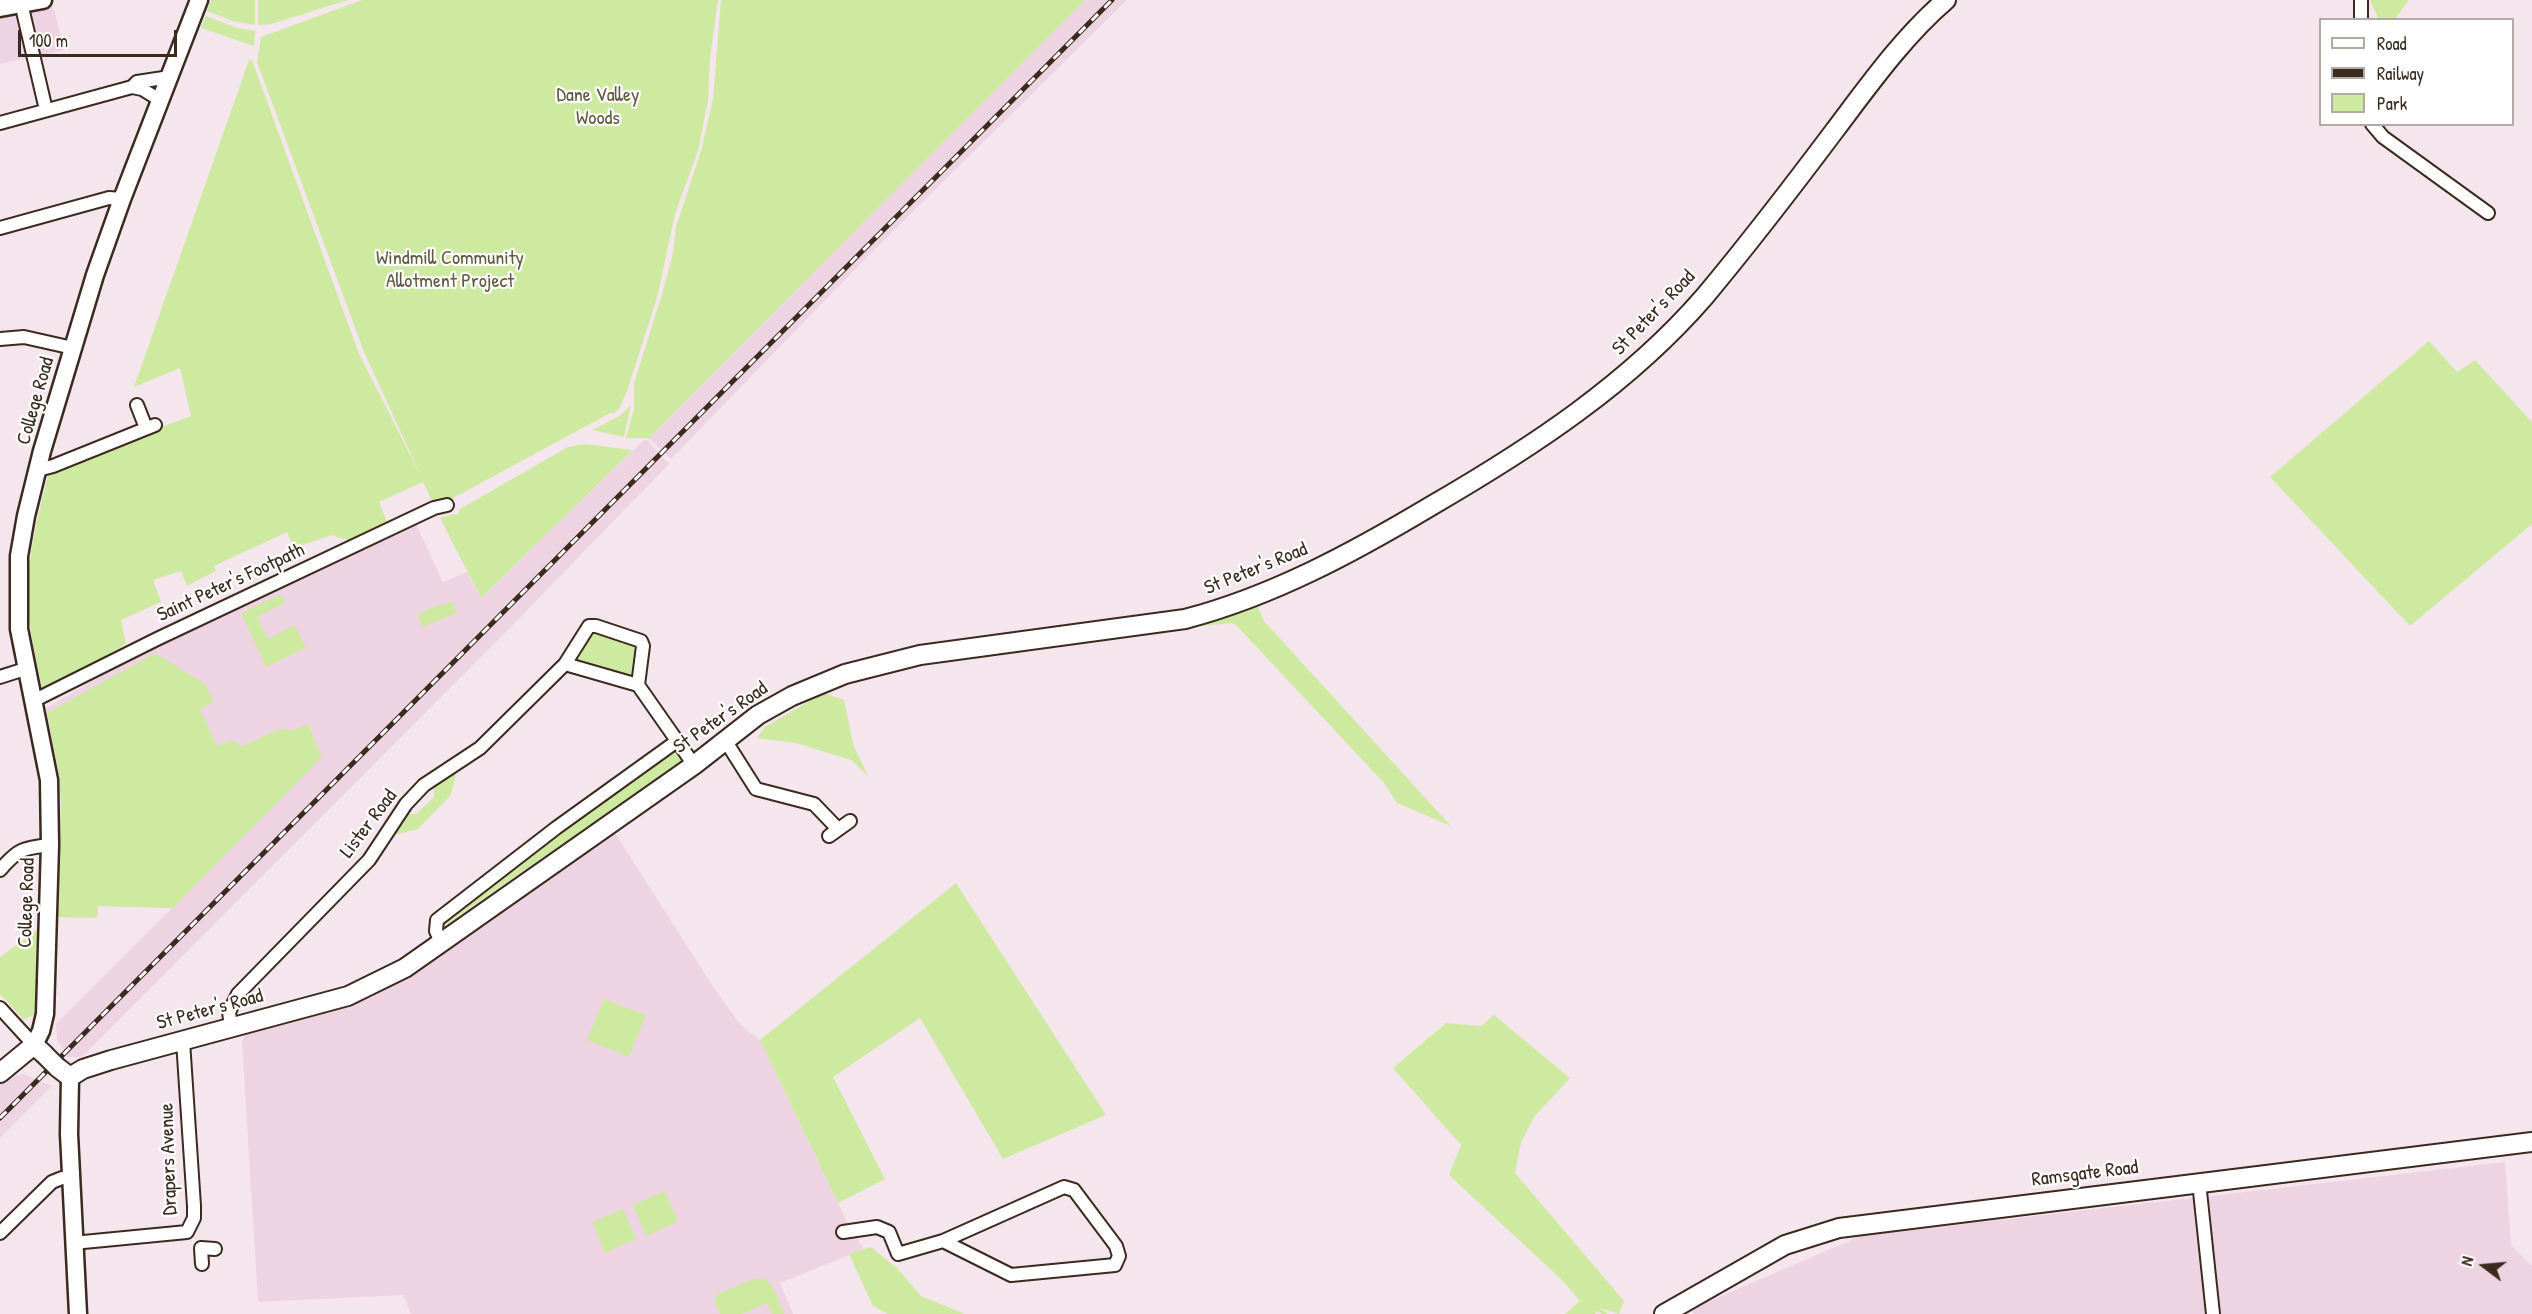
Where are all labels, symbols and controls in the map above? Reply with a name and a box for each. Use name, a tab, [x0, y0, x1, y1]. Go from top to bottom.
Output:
scale bar	[21, 18, 180, 56]
legend	[2319, 18, 2514, 126]
text: 100 m	[29, 28, 68, 53]
text: Road	[2377, 31, 2407, 56]
text: Railway	[2377, 61, 2424, 86]
park label: Dane Valley Woods	[556, 84, 640, 131]
text: Park	[2377, 91, 2407, 116]
park label: Windmill Community Allotment Project	[376, 247, 524, 294]
street label: St Peter's Road	[1607, 265, 1701, 361]
street label: College Road	[12, 355, 60, 447]
street label: St Peter's Road	[1201, 537, 1311, 601]
street label: Saint Peter's Footpath	[153, 538, 309, 628]
street label: St Peter's Road	[669, 677, 773, 759]
street label: Lister Road	[335, 785, 403, 863]
street label: College Road	[13, 858, 41, 948]
street label: St Peter's Road	[154, 984, 266, 1036]
street label: Drapers Avenue	[155, 1102, 183, 1216]
street label: Ramsgate Road	[2030, 1156, 2140, 1192]
north arrow	[2454, 1236, 2514, 1296]
text: N	[2455, 1254, 2478, 1268]

